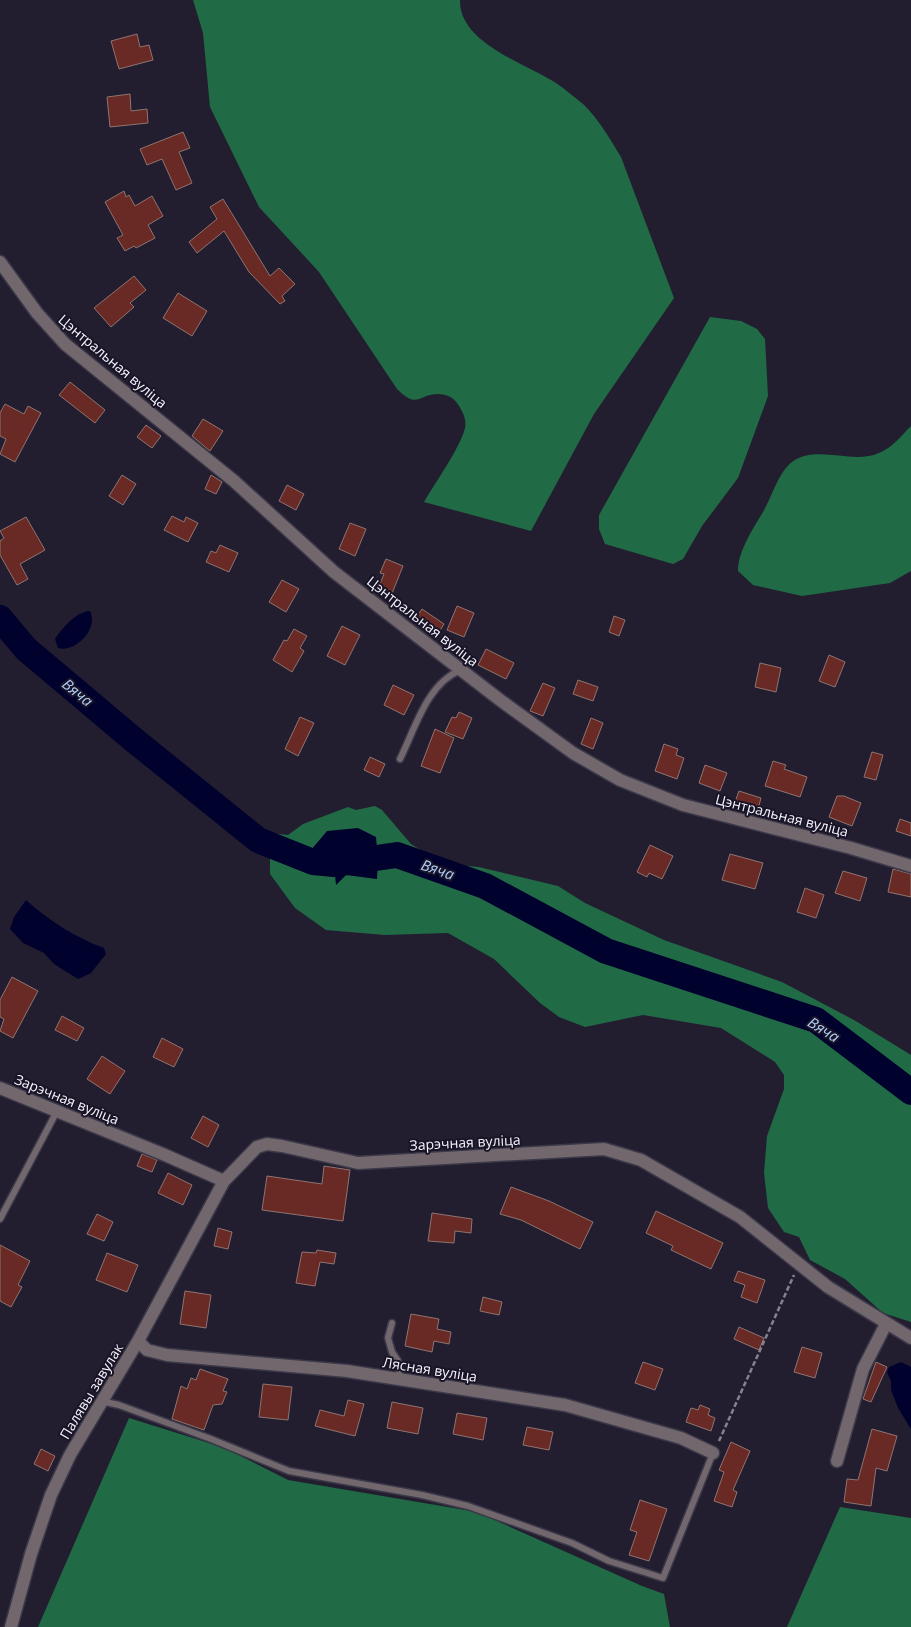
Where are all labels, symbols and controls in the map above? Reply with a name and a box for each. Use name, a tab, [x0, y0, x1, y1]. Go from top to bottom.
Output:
street label: Цэнтральная вуліца	[55, 310, 171, 412]
street label: Цэнтральная вуліца	[363, 572, 483, 670]
water label: Вяча	[59, 674, 98, 711]
street label: Цэнтральная вуліца	[713, 789, 851, 841]
water label: Вяча	[419, 854, 458, 884]
water label: Вяча	[804, 1012, 844, 1047]
street label: Зарэчная вуліца	[12, 1069, 122, 1129]
street label: Зарэчная вуліца	[409, 1130, 521, 1154]
street label: Палявы завулак	[55, 1339, 128, 1443]
street label: Лясная вуліца	[381, 1352, 479, 1386]

